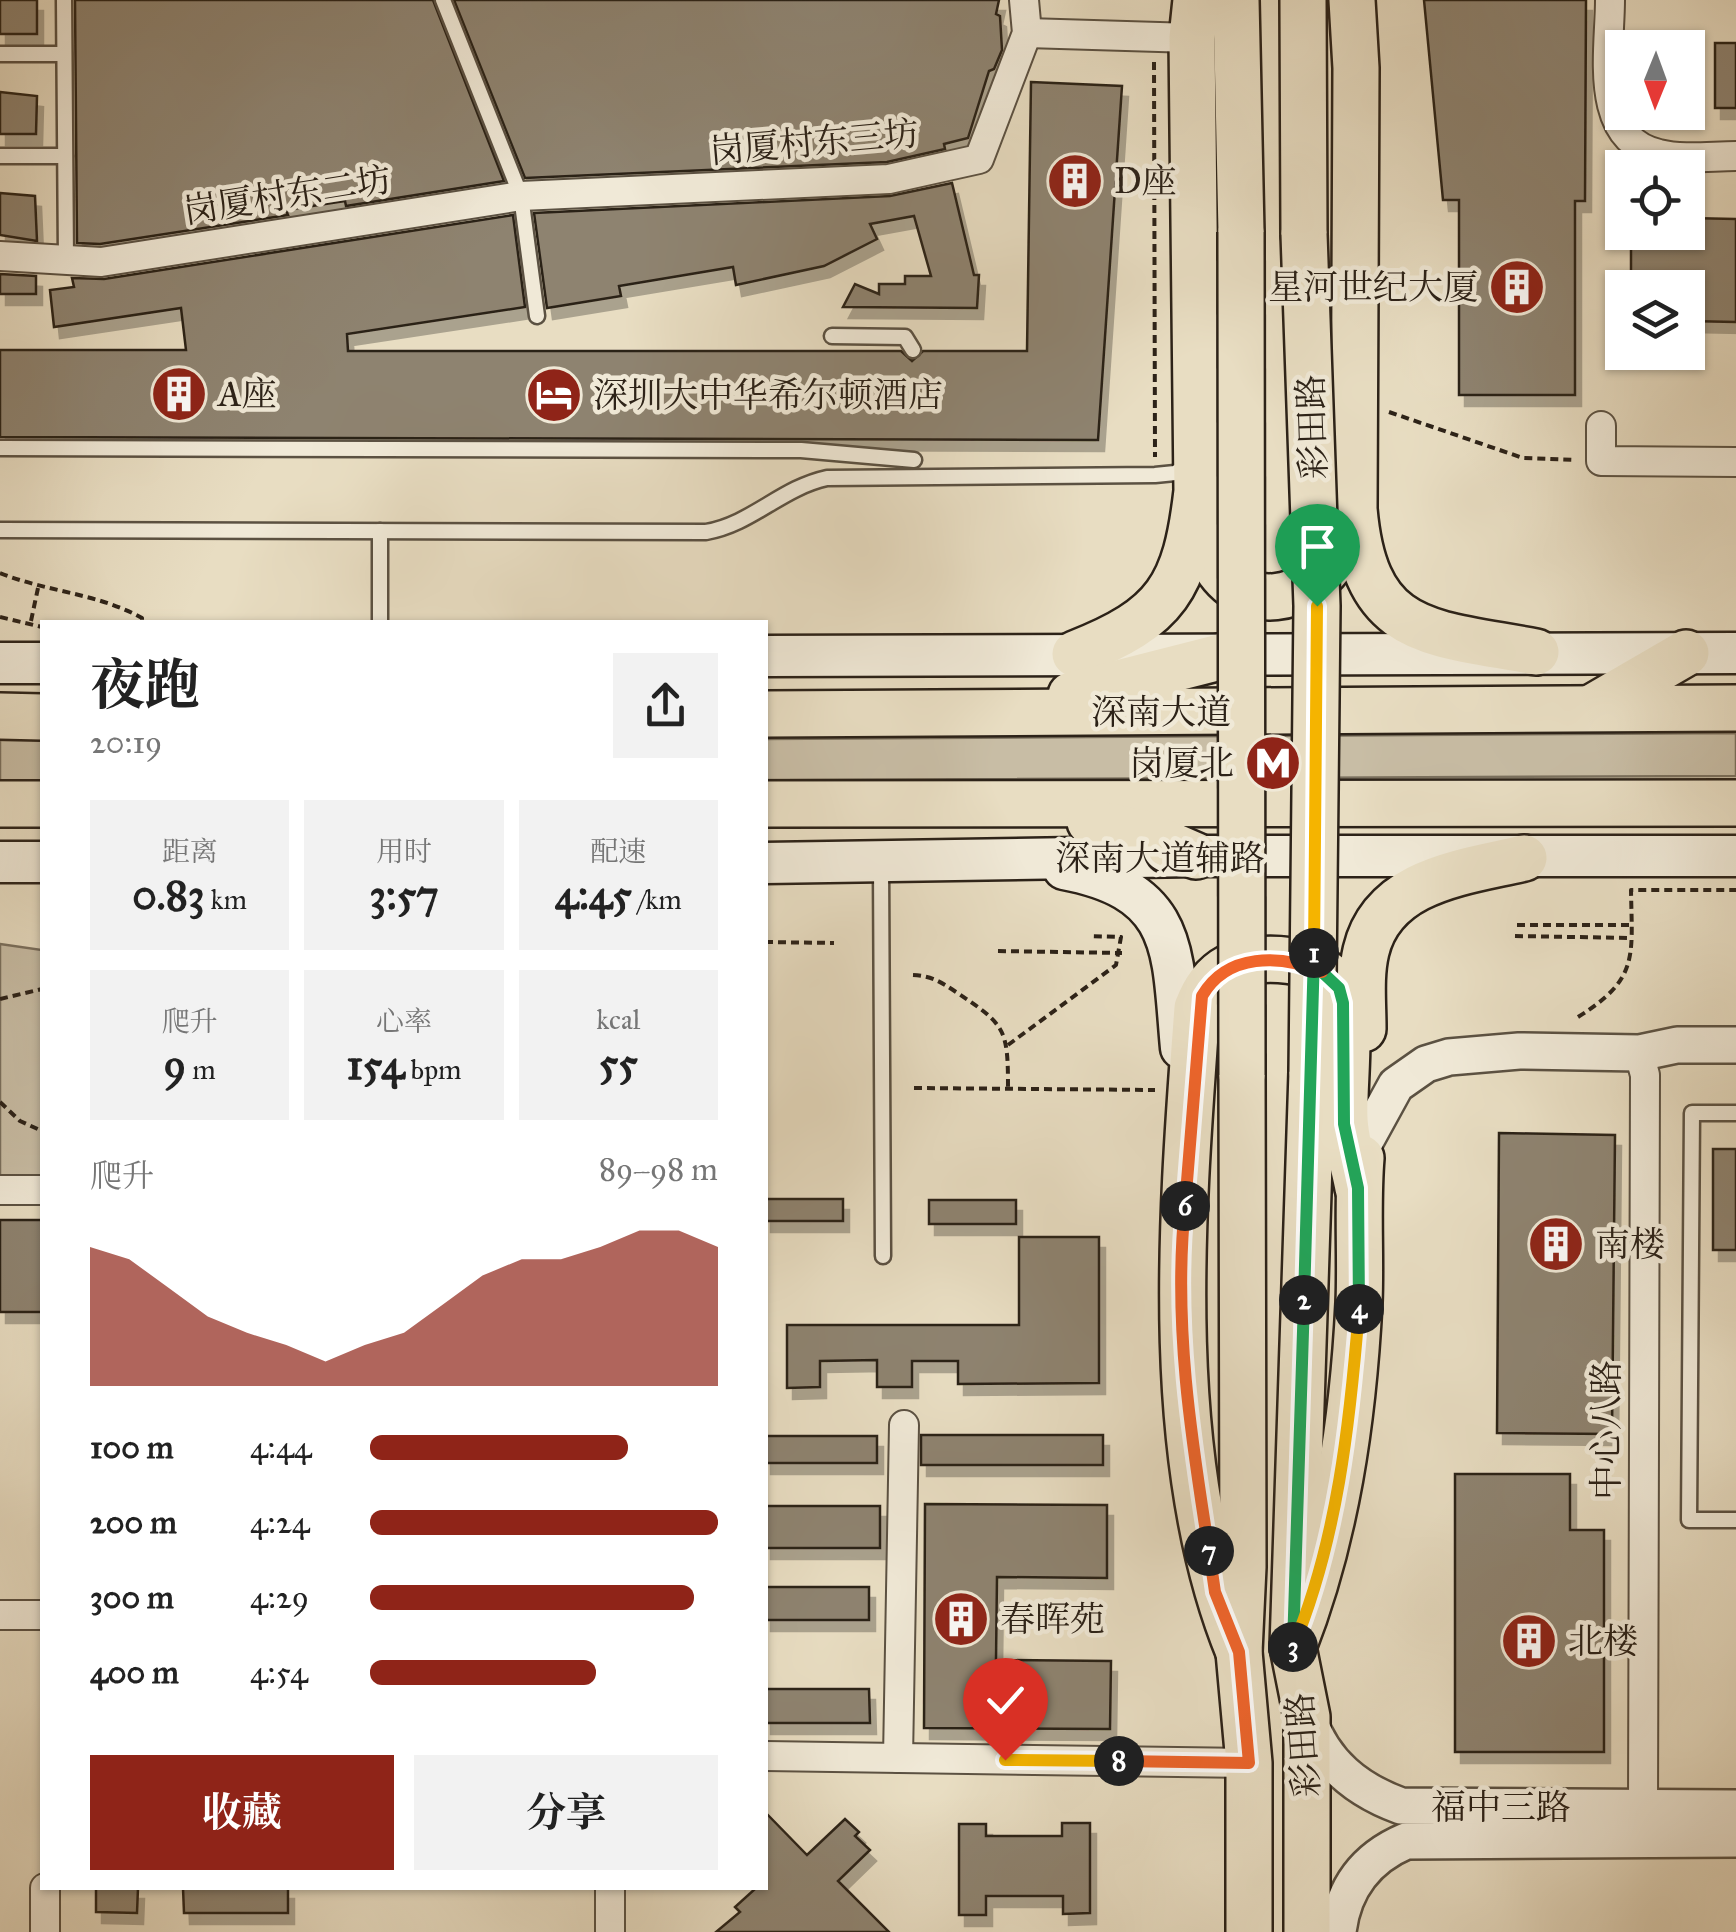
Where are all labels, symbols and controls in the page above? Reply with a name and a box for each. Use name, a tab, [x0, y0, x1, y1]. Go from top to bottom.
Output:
north arrow	[1605, 30, 1705, 130]
map controls	[1605, 30, 1705, 370]
street label: 岗厦村东三坊	[708, 112, 921, 173]
button: locate	[1605, 150, 1705, 250]
building icon: D座	[1045, 151, 1105, 211]
street label: 岗厦村东二坊	[180, 158, 394, 233]
place label: D座	[1114, 160, 1177, 203]
building icon: 星河世纪大厦	[1487, 257, 1547, 317]
place label: 星河世纪大厦	[1268, 266, 1478, 309]
button: layers	[1605, 270, 1705, 370]
building icon: A座	[149, 364, 209, 424]
hotel icon: 深圳大中华希尔顿酒店	[524, 365, 584, 425]
place label: A座	[216, 373, 277, 416]
place label: 深圳大中华希尔顿酒店	[593, 374, 943, 417]
street label: 彩田路	[1289, 374, 1336, 480]
pin	[1275, 504, 1360, 607]
icon: arrive	[1290, 519, 1345, 574]
text: 夜跑	[90, 652, 200, 719]
button: share	[613, 653, 718, 758]
street label: 深南大道	[1091, 691, 1231, 734]
text: 20:19	[90, 723, 162, 762]
metro station icon: 岗厦北	[1243, 733, 1303, 793]
place label: 岗厦北	[1129, 742, 1234, 785]
text: 距离	[162, 834, 218, 869]
text: 用时	[376, 834, 432, 869]
text: 配速	[590, 834, 646, 869]
street label: 深南大道辅路	[1055, 837, 1265, 880]
text: 0.83	[132, 869, 205, 921]
text: 3:57	[369, 869, 439, 921]
text: 4:45	[555, 869, 632, 921]
text: km	[205, 882, 247, 917]
text: /km	[632, 882, 682, 917]
pin: 1	[1289, 928, 1339, 978]
text: 1	[1308, 935, 1320, 970]
text: kcal	[596, 1002, 640, 1037]
text: 爬升	[162, 1004, 218, 1039]
text: 心率	[376, 1004, 432, 1039]
text: 55	[599, 1037, 638, 1089]
text: 9	[164, 1039, 186, 1091]
text: 154	[346, 1039, 405, 1091]
text: m	[186, 1052, 216, 1087]
text: bpm	[405, 1052, 462, 1087]
text: 89–98 m	[599, 1150, 718, 1189]
text: 爬升	[90, 1157, 154, 1196]
pin: 6	[1160, 1181, 1210, 1231]
text: 6	[1178, 1188, 1192, 1223]
building icon: 南楼	[1526, 1214, 1586, 1274]
place label: 南楼	[1595, 1223, 1665, 1266]
pin: 2	[1279, 1275, 1329, 1325]
text: 2	[1297, 1282, 1311, 1317]
pin: 4	[1334, 1284, 1384, 1334]
text: 4	[1351, 1291, 1367, 1326]
street label: 中心八路	[1585, 1360, 1628, 1500]
text: 100 m	[90, 1428, 174, 1467]
text: 4:44	[250, 1428, 312, 1467]
text: 200 m	[90, 1503, 177, 1542]
text: 4:24	[250, 1503, 310, 1542]
pin: 7	[1184, 1526, 1234, 1576]
text: 7	[1202, 1533, 1216, 1568]
text: 300 m	[90, 1578, 174, 1617]
text: 4:29	[250, 1578, 309, 1617]
building icon: 春晖苑	[931, 1589, 991, 1649]
place label: 春晖苑	[1000, 1598, 1105, 1641]
building icon: 北楼	[1499, 1611, 1559, 1671]
place label: 北楼	[1568, 1620, 1638, 1663]
pin: 3	[1268, 1622, 1318, 1672]
text: 3	[1287, 1629, 1299, 1664]
text: 400 m	[90, 1653, 179, 1692]
text: 4:54	[250, 1653, 308, 1692]
pin	[963, 1658, 1048, 1761]
icon: check	[978, 1673, 1033, 1728]
street label: 彩田路	[1278, 1691, 1329, 1799]
pin: 8	[1094, 1736, 1144, 1786]
text: 8	[1112, 1743, 1126, 1778]
button: 收藏	[90, 1755, 394, 1870]
button: 分享	[414, 1755, 718, 1870]
street label: 福中三路	[1431, 1786, 1571, 1829]

